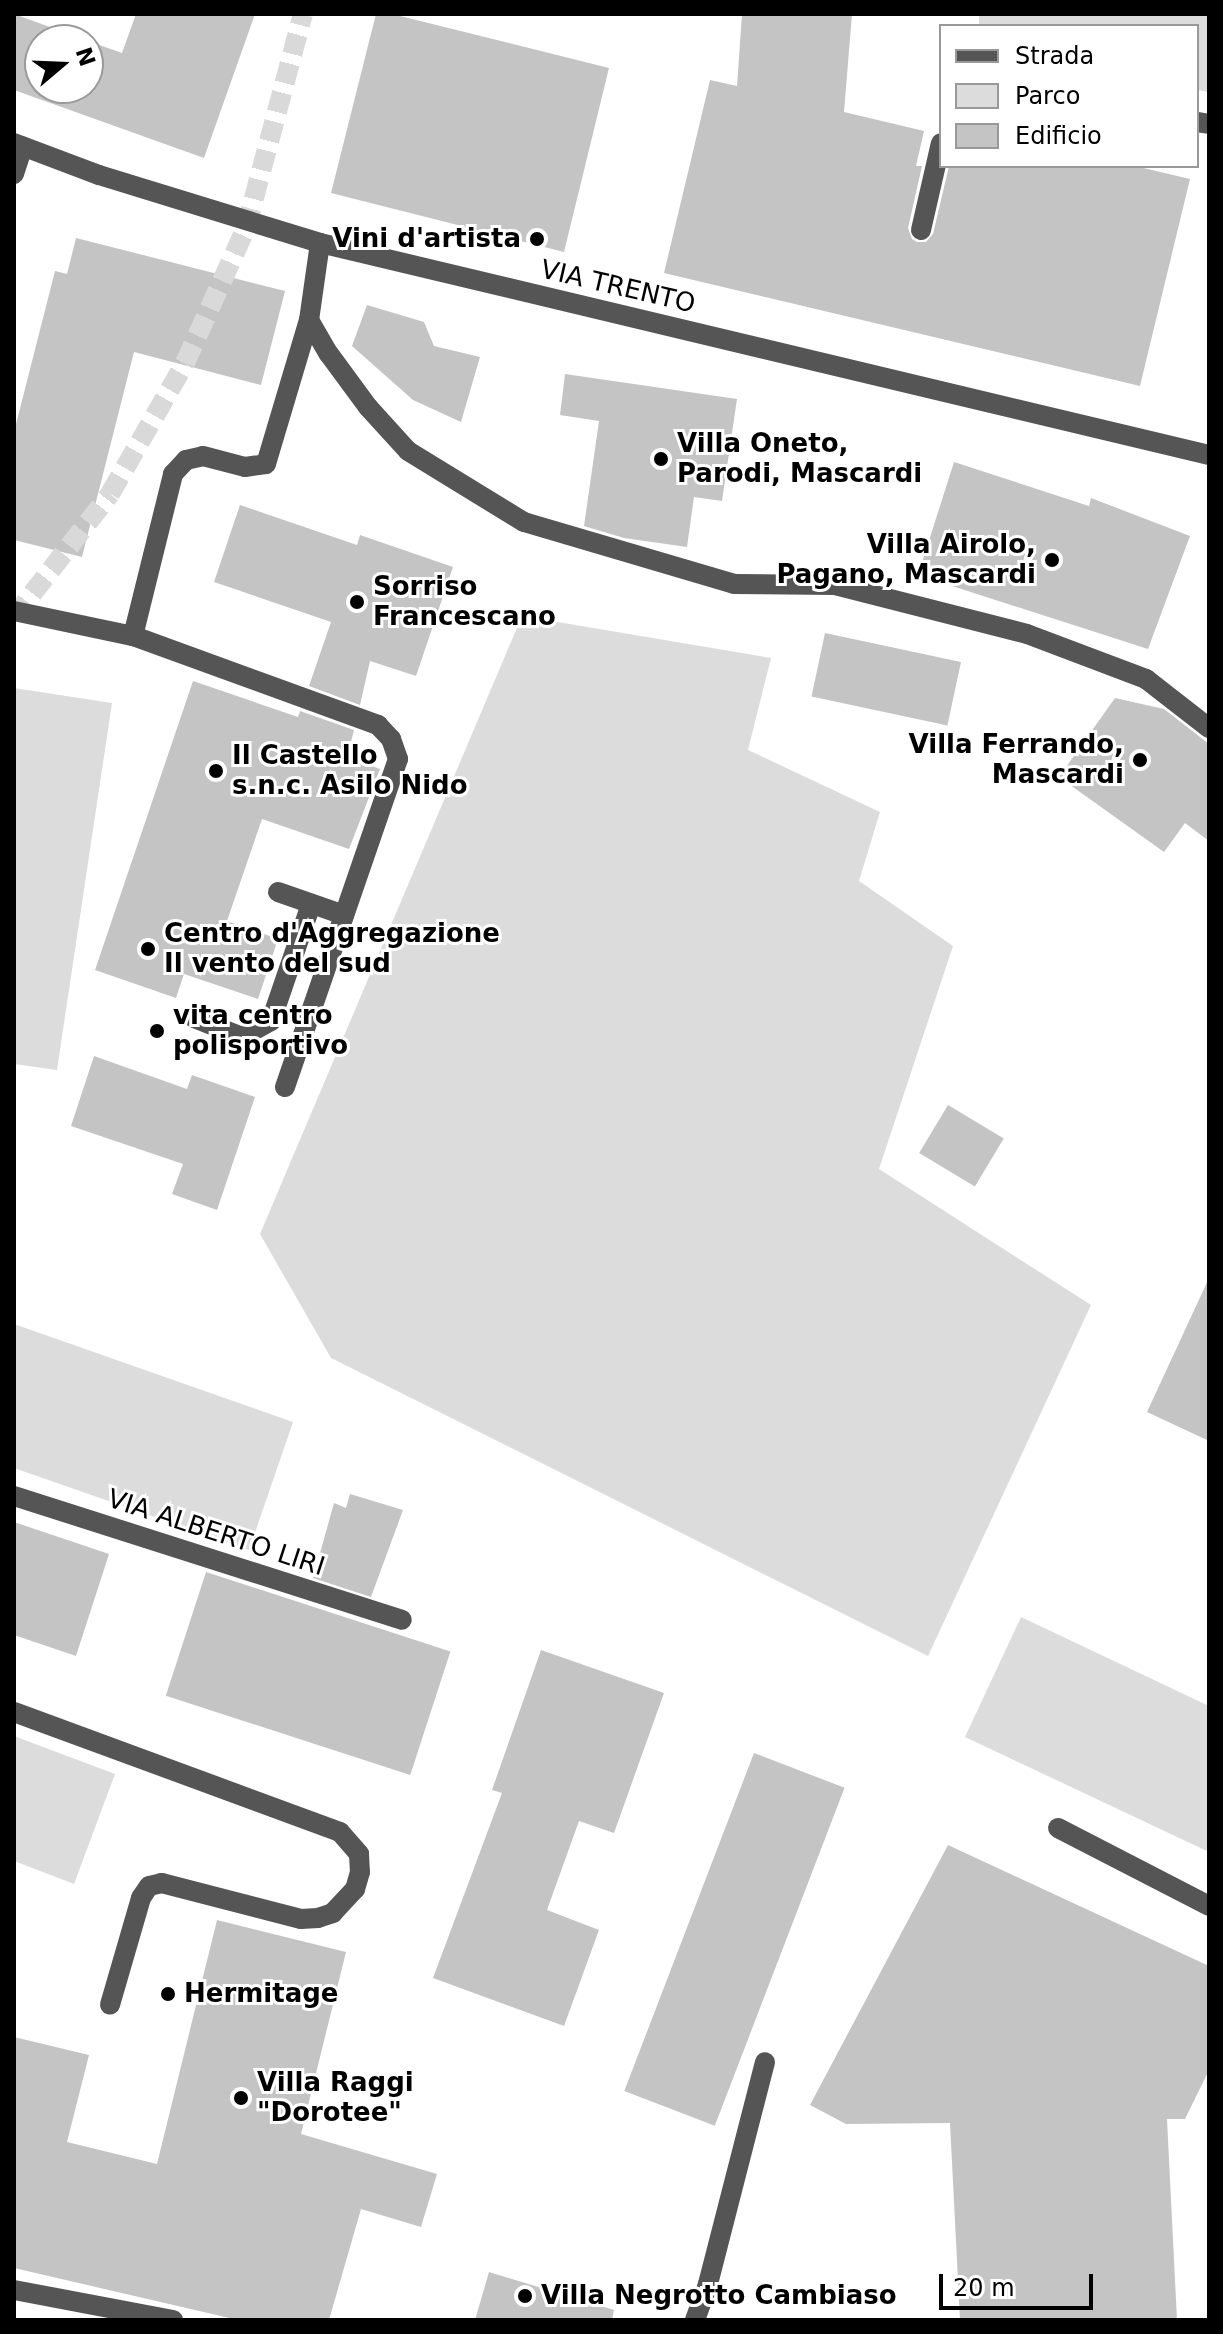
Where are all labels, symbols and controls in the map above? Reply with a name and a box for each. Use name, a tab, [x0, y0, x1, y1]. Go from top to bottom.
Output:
north arrow	[24, 24, 104, 104]
legend	[939, 24, 1199, 168]
text: Strada	[1015, 42, 1094, 70]
text: N	[70, 44, 100, 69]
text: Parco	[1015, 82, 1080, 110]
text: Edificio	[1015, 122, 1102, 150]
place label: Vini d'artista	[332, 223, 521, 255]
marker: Vini d'artista	[528, 230, 546, 248]
street label: VIA TRENTO	[538, 254, 698, 320]
place label: Villa Oneto, Parodi, Mascardi	[677, 428, 922, 490]
marker: Villa Oneto, Parodi, Mascardi	[652, 450, 670, 468]
place label: Villa Airolo, Pagano, Mascardi	[776, 529, 1036, 590]
marker: Villa Airolo, Pagano, Mascardi	[1043, 551, 1061, 569]
place label: Sorriso Francescano	[373, 571, 556, 632]
marker: Sorriso Francescano	[348, 593, 366, 611]
place label: Villa Ferrando, Mascardi	[909, 729, 1124, 790]
place label: Il Castello s.n.c. Asilo Nido	[232, 740, 468, 802]
marker: Villa Ferrando, Mascardi	[1131, 751, 1149, 769]
marker: Il Castello s.n.c. Asilo Nido	[207, 762, 225, 780]
place label: Centro d'Aggregazione Il vento del sud	[164, 918, 500, 980]
marker: Centro d'Aggregazione Il vento del sud	[139, 940, 157, 958]
place label: vita centro polisportivo	[173, 1000, 348, 1062]
marker: vita centro polisportivo	[148, 1022, 166, 1040]
street label: VIA ALBERTO LIRI	[103, 1483, 329, 1583]
place label: Hermitage	[184, 1978, 338, 2010]
marker: Hermitage	[159, 1985, 177, 2003]
place label: Villa Raggi "Dorotee"	[257, 2067, 414, 2128]
marker: Villa Raggi "Dorotee"	[232, 2089, 250, 2107]
scale bar	[943, 2258, 1097, 2308]
text: 20 m	[953, 2274, 1015, 2302]
place label: Villa Negrotto Cambiaso	[541, 2280, 897, 2312]
marker: Villa Negrotto Cambiaso	[516, 2287, 534, 2305]

